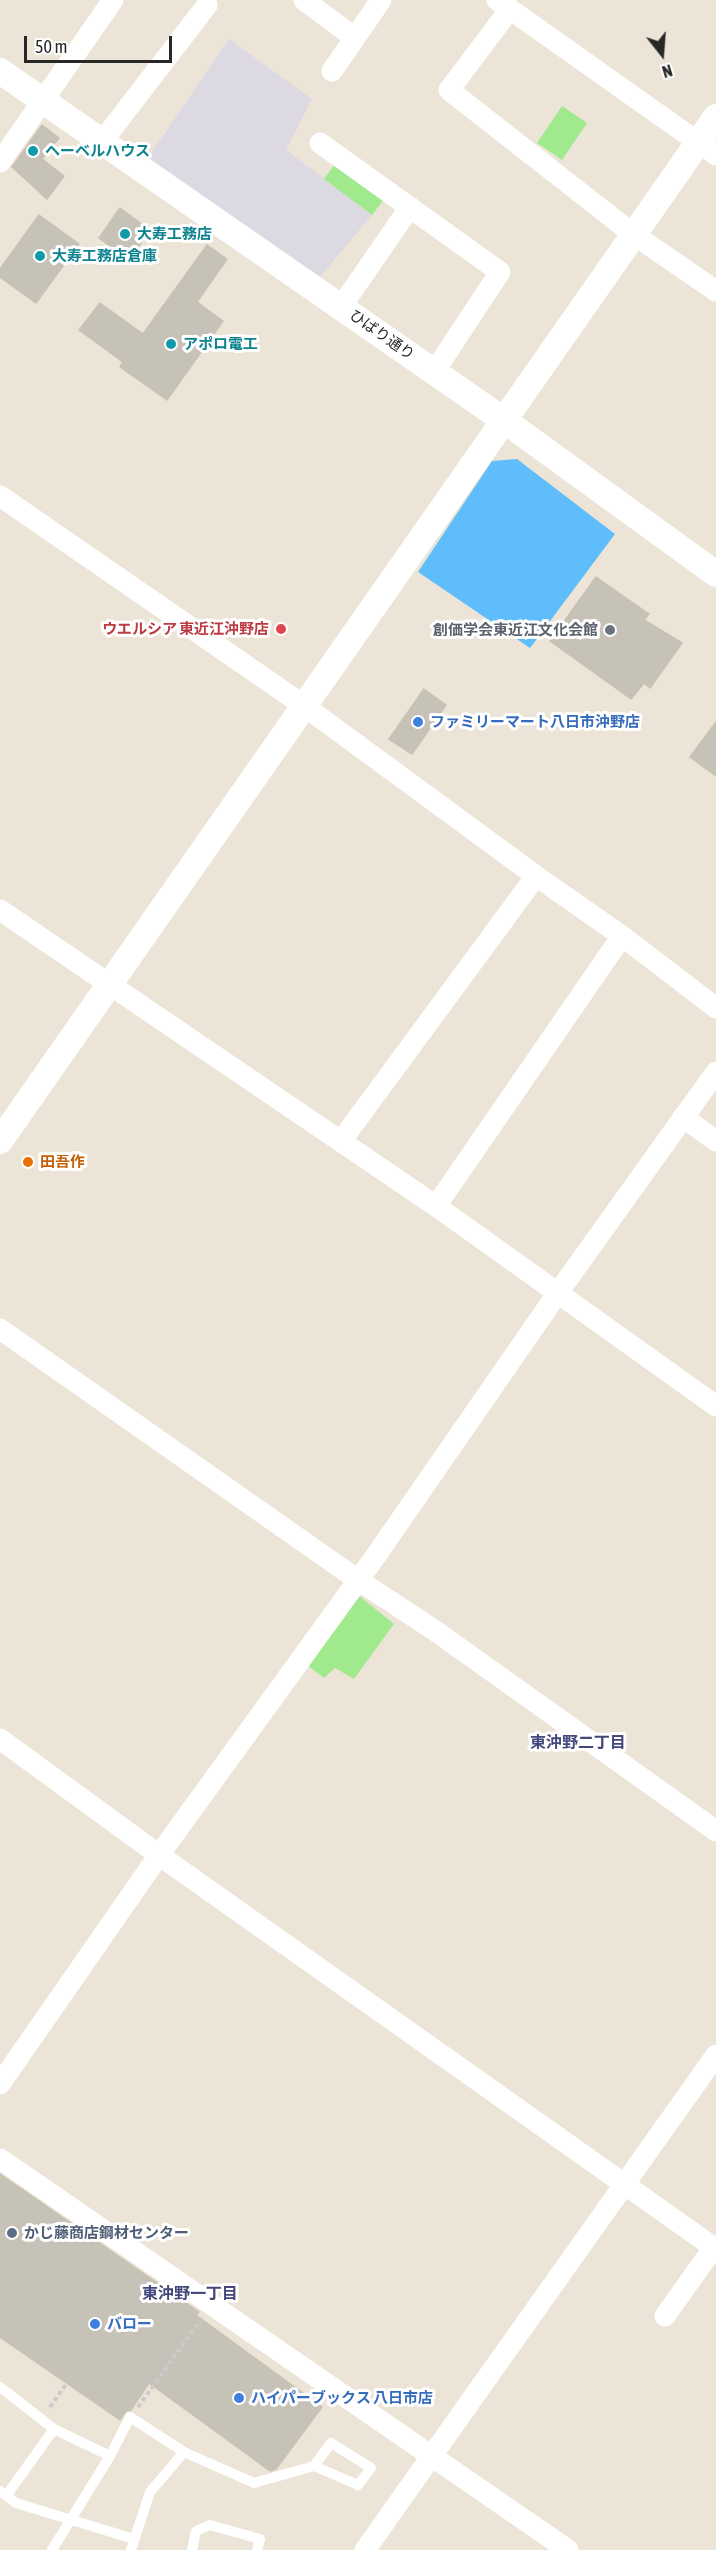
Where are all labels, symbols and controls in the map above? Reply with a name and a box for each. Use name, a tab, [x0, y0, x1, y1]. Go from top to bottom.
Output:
scale bar	[27, 24, 176, 62]
north arrow	[632, 24, 692, 84]
text: 50 m	[35, 36, 67, 57]
text: N	[660, 61, 674, 81]
place label: ヘーベルハウス	[45, 142, 150, 160]
marker: ヘーベルハウス	[26, 144, 40, 158]
place label: 大寿工務店	[137, 225, 212, 243]
marker: 大寿工務店	[118, 227, 132, 241]
place label: 大寿工務店倉庫	[52, 247, 157, 265]
marker: 大寿工務店倉庫	[33, 249, 47, 263]
street label: ひばり通り	[346, 306, 418, 364]
place label: アポロ電工	[183, 335, 258, 353]
marker: アポロ電工	[164, 337, 178, 351]
place label: ウエルシア 東近江沖野店	[102, 620, 269, 638]
place label: 創価学会東近江文化会館	[433, 621, 598, 639]
marker: ウエルシア 東近江沖野店	[274, 622, 288, 636]
marker: 創価学会東近江文化会館	[603, 623, 617, 637]
place label: ファミリーマート八日市沖野店	[430, 713, 640, 731]
marker: ファミリーマート八日市沖野店	[411, 715, 425, 729]
place label: 田吾作	[40, 1153, 85, 1171]
marker: 田吾作	[21, 1155, 35, 1169]
district label: 東沖野二丁目	[530, 1733, 626, 1753]
place label: かじ藤商店鋼材センター	[24, 2224, 189, 2242]
marker: かじ藤商店鋼材センター	[5, 2226, 19, 2240]
district label: 東沖野一丁目	[142, 2284, 238, 2304]
place label: バロー	[107, 2315, 152, 2333]
marker: バロー	[88, 2317, 102, 2331]
place label: ハイパーブックス 八日市店	[251, 2389, 433, 2407]
marker: ハイパーブックス 八日市店	[232, 2391, 246, 2405]

